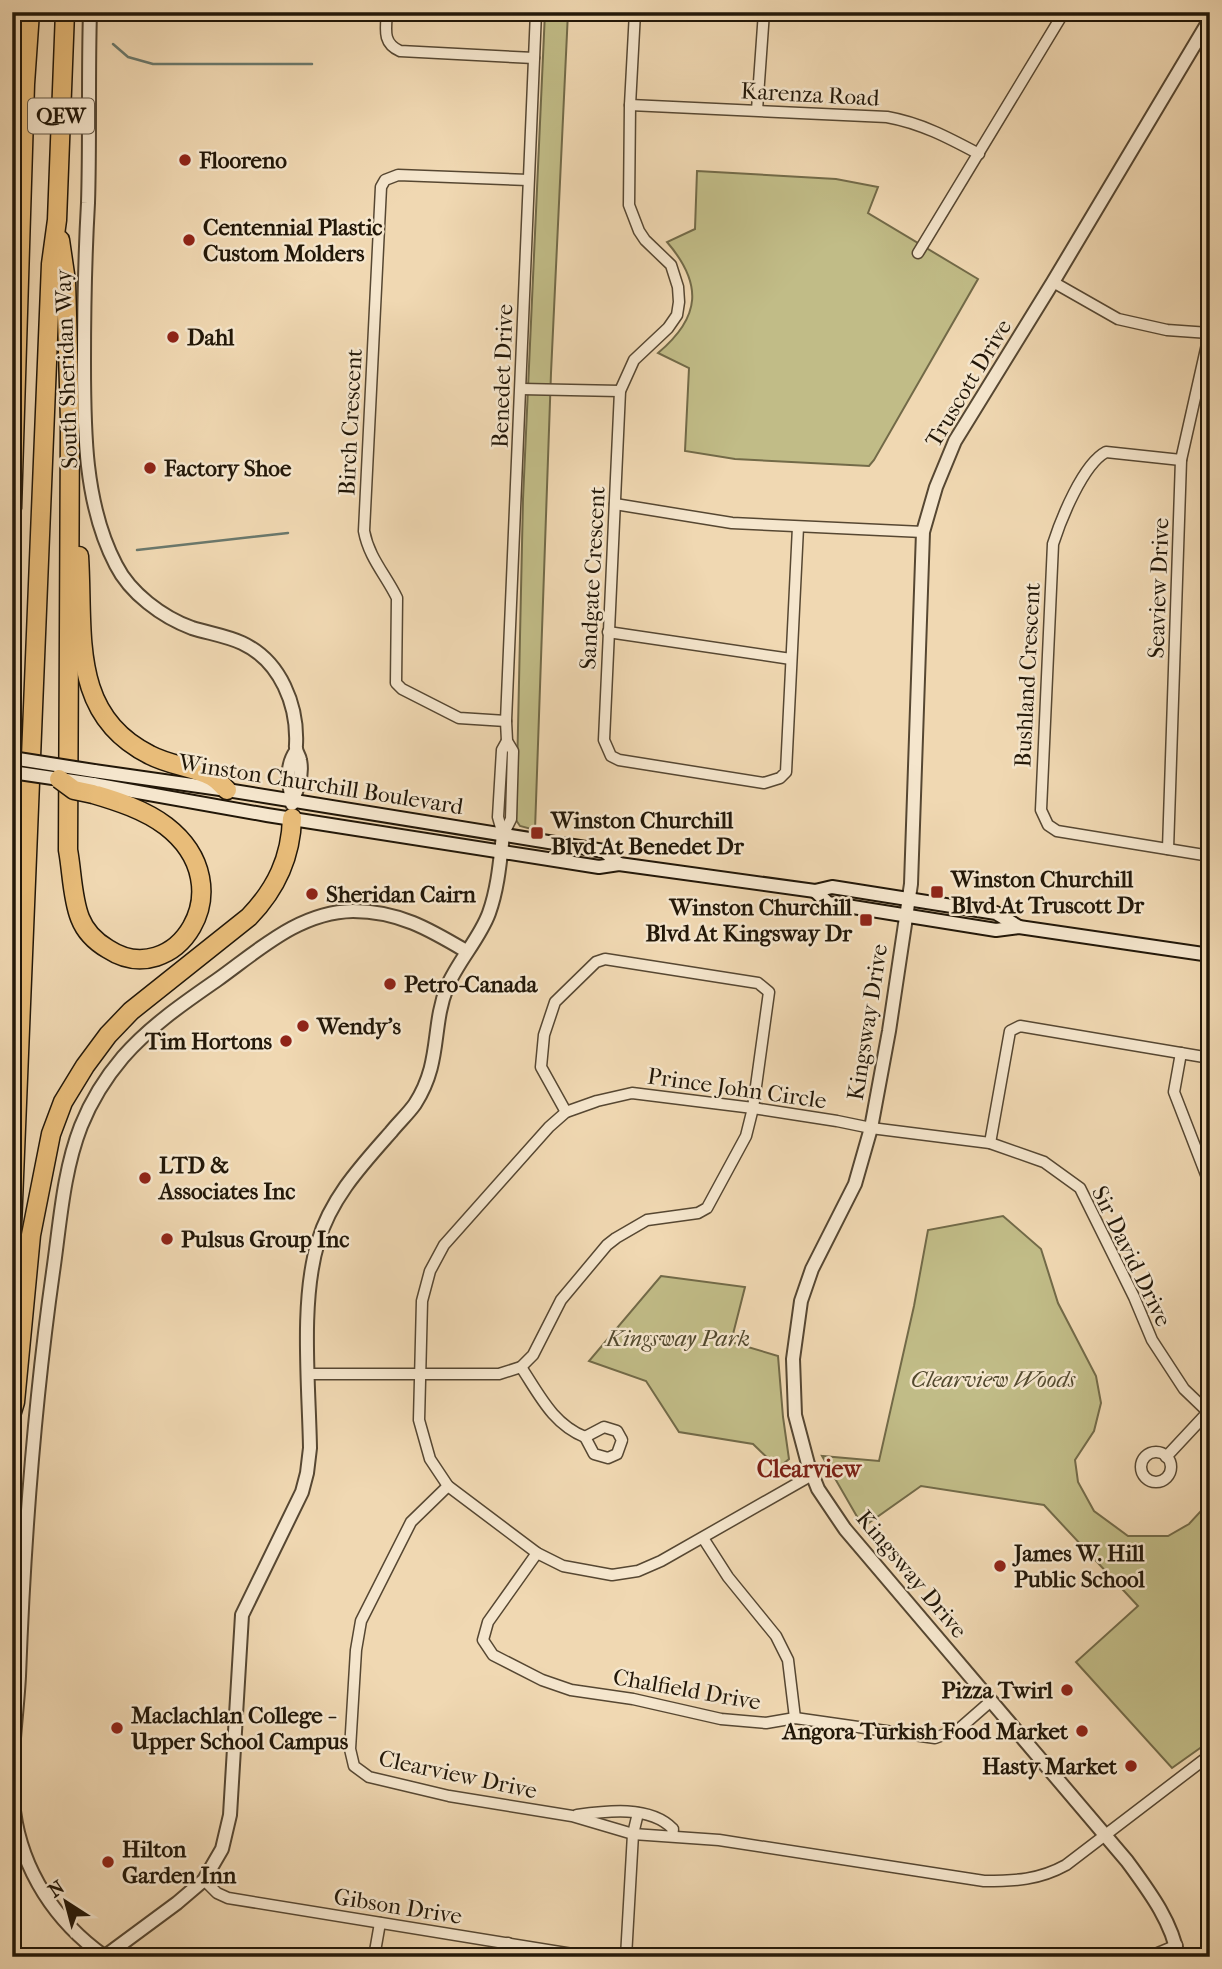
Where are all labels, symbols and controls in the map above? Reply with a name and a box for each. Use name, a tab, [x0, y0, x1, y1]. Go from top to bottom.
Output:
street label: Karenza Road	[740, 77, 881, 112]
road number: QEW	[28, 99, 94, 134]
place label: Flooreno	[198, 147, 287, 174]
marker: Flooreno	[177, 152, 193, 168]
place label: Centennial Plastic Custom Molders	[203, 214, 382, 267]
marker: Centennial Plastic Custom Molders	[181, 232, 197, 248]
street label: South Sheridan Way	[49, 268, 83, 469]
street label: Benedet Drive	[486, 303, 519, 449]
street label: Truscott Drive	[920, 314, 1017, 452]
place label: Dahl	[187, 324, 235, 351]
marker: Dahl	[165, 329, 181, 345]
street label: Birch Crescent	[333, 348, 368, 496]
place label: Factory Shoe	[163, 455, 292, 482]
marker: Factory Shoe	[142, 460, 158, 476]
street label: Sandgate Crescent	[574, 486, 611, 670]
street label: Seaview Drive	[1143, 517, 1174, 659]
street label: Bushland Crescent	[1009, 582, 1046, 768]
street label: Winston Churchill Boulevard	[176, 748, 466, 820]
place label: Winston Churchill Blvd At Benedet Dr	[550, 807, 745, 860]
marker: Winston Churchill Blvd At Benedet Dr	[529, 825, 545, 841]
place label: Winston Churchill Blvd At Truscott Dr	[950, 866, 1145, 919]
place label: Sheridan Cairn	[326, 881, 477, 908]
marker: Winston Churchill Blvd At Truscott Dr	[929, 884, 945, 900]
marker: Sheridan Cairn	[304, 886, 320, 902]
place label: Winston Churchill Blvd At Kingsway Dr	[645, 894, 853, 947]
marker: Winston Churchill Blvd At Kingsway Dr	[858, 912, 874, 928]
street label: Kingsway Drive	[842, 942, 893, 1102]
place label: Petro-Canada	[404, 971, 539, 998]
marker: Petro-Canada	[382, 976, 398, 992]
place label: Wendy's	[316, 1013, 401, 1040]
marker: Wendy's	[295, 1018, 311, 1034]
place label: Tim Hortons	[144, 1028, 273, 1055]
marker: Tim Hortons	[278, 1033, 294, 1049]
street label: Prince John Circle	[646, 1063, 828, 1114]
place label: LTD & Associates Inc	[157, 1152, 296, 1205]
marker: LTD & Associates Inc	[137, 1170, 153, 1186]
street label: Sir David Drive	[1086, 1182, 1177, 1331]
place label: Pulsus Group Inc	[181, 1226, 349, 1253]
marker: Pulsus Group Inc	[159, 1231, 175, 1247]
park label: Kingsway Park	[604, 1325, 750, 1352]
park label: Clearview Woods	[911, 1366, 1076, 1393]
district label: Clearview	[757, 1455, 862, 1483]
street label: Kingsway Drive	[850, 1505, 973, 1644]
place label: James W. Hill Public School	[1012, 1540, 1146, 1593]
marker: James W. Hill Public School	[992, 1558, 1008, 1574]
street label: Chalfield Drive	[611, 1663, 763, 1716]
place label: Pizza Twirl	[941, 1677, 1054, 1704]
marker: Pizza Twirl	[1059, 1682, 1075, 1698]
place label: Maclachlan College - Upper School Campus	[130, 1702, 349, 1755]
place label: Angora Turkish Food Market	[781, 1718, 1069, 1745]
marker: Maclachlan College - Upper School Campus	[109, 1720, 125, 1736]
marker: Angora Turkish Food Market	[1074, 1723, 1090, 1739]
street label: Clearview Drive	[376, 1745, 539, 1804]
place label: Hasty Market	[982, 1753, 1118, 1780]
marker: Hasty Market	[1123, 1758, 1139, 1774]
place label: Hilton Garden Inn	[122, 1836, 237, 1889]
marker: Hilton Garden Inn	[100, 1854, 116, 1870]
north arrow	[32, 1868, 102, 1938]
text: N	[44, 1876, 69, 1902]
street label: Gibson Drive	[332, 1883, 464, 1930]

